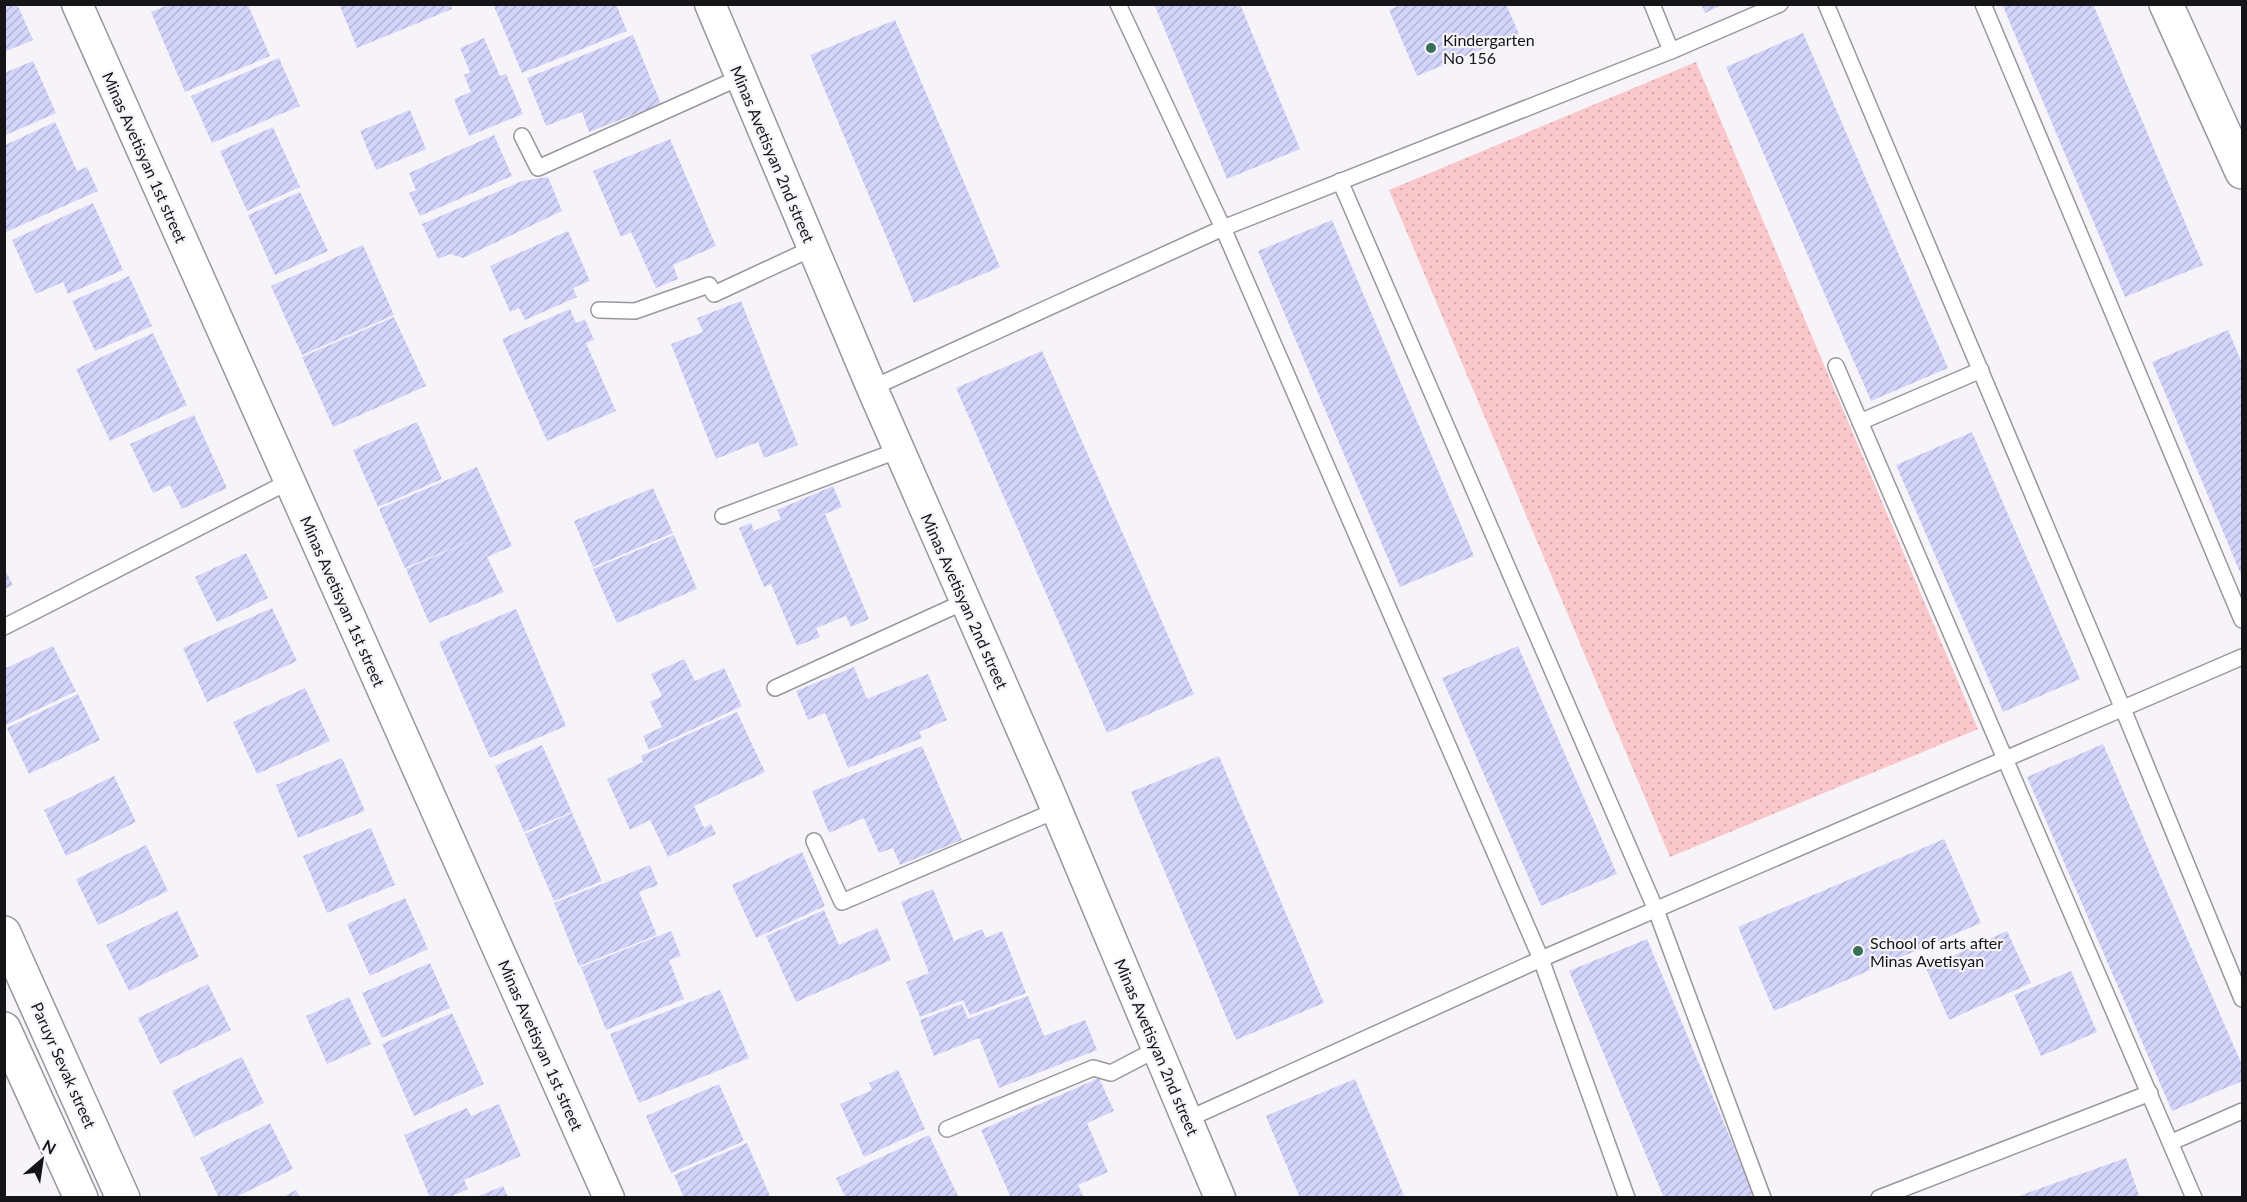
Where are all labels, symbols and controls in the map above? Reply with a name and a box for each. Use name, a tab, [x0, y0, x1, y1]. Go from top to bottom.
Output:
place label: Kindergarten No 156	[1443, 30, 1535, 67]
marker: Kindergarten No 156	[1424, 41, 1438, 55]
street label: Minas Avetisyan 2nd street	[727, 63, 819, 246]
street label: Minas Avetisyan 1st street	[99, 69, 191, 246]
street label: Minas Avetisyan 2nd street	[918, 510, 1012, 692]
street label: Minas Avetisyan 1st street	[297, 513, 389, 690]
place label: School of arts after Minas Avetisyan	[1870, 933, 2003, 970]
marker: School of arts after Minas Avetisyan	[1851, 944, 1865, 958]
street label: Minas Avetisyan 2nd street	[1111, 956, 1203, 1139]
street label: Minas Avetisyan 1st street	[495, 957, 587, 1134]
street label: Paruyr Sevak street	[28, 999, 100, 1131]
north arrow	[12, 1130, 72, 1190]
text: N	[40, 1135, 60, 1158]

